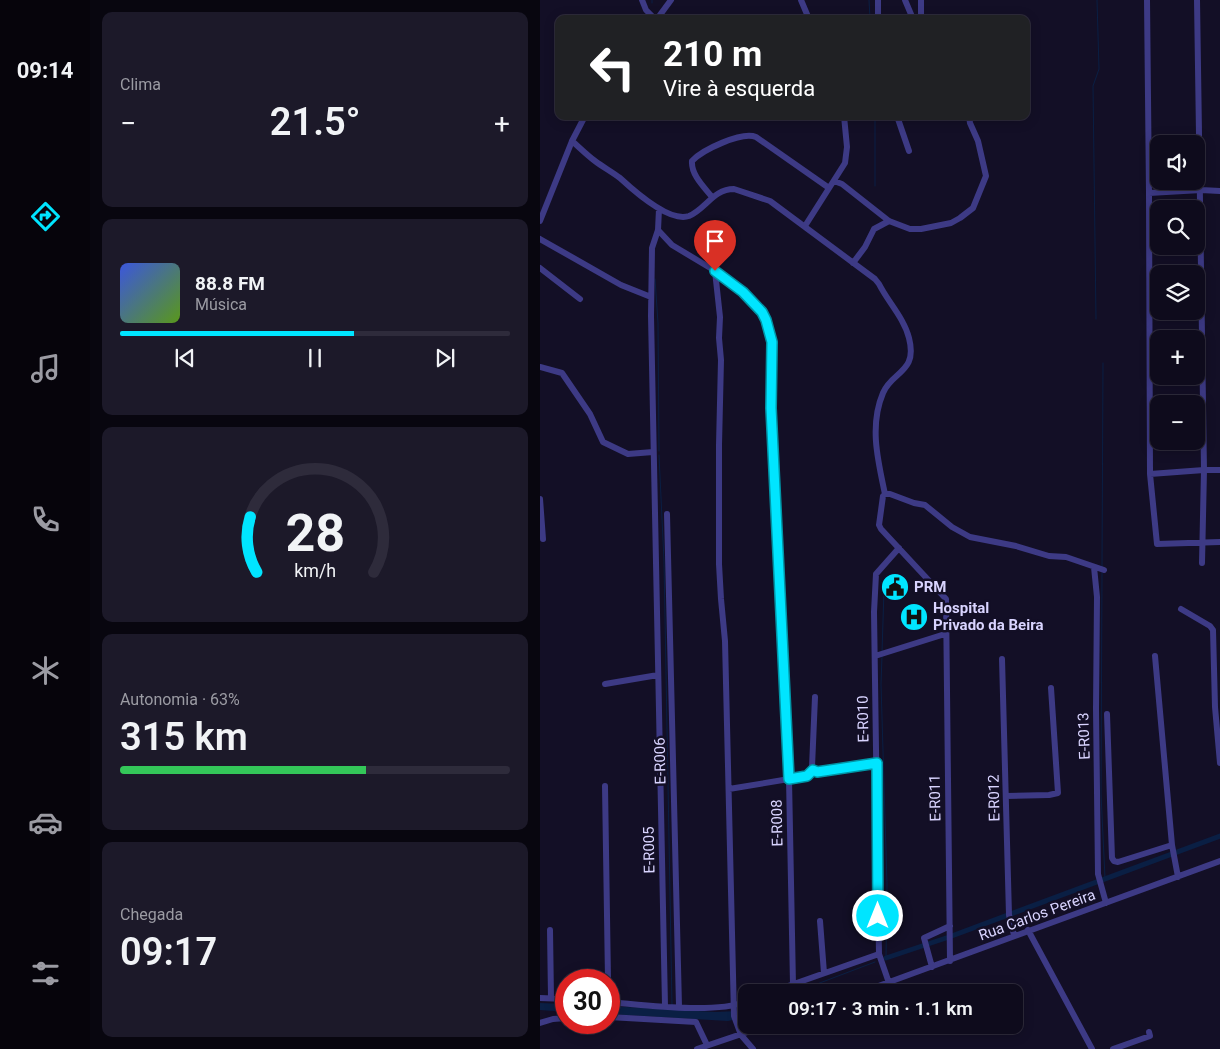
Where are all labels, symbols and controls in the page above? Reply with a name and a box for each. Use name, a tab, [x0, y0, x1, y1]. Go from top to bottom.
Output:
text: 210 m	[663, 34, 762, 75]
icon: left	[580, 35, 645, 100]
text: 09:14	[17, 58, 73, 83]
text: Clima	[120, 75, 161, 94]
text: Vire à esquerda	[663, 76, 815, 101]
text: 21.5°	[270, 100, 360, 144]
text: −	[120, 107, 136, 140]
text: +	[494, 107, 510, 140]
map controls	[1150, 135, 1205, 450]
button: sound	[1150, 135, 1205, 190]
icon: directions	[28, 199, 63, 234]
button: search	[1150, 200, 1205, 255]
pin	[694, 220, 736, 271]
icon: arrive	[701, 227, 729, 255]
button: layers	[1150, 265, 1205, 320]
text: 88.8 FM	[195, 272, 265, 295]
text: Música	[195, 295, 247, 314]
button: +	[1150, 330, 1205, 385]
icon: previous	[171, 344, 199, 372]
icon: pause	[301, 344, 329, 372]
icon: next	[431, 344, 459, 372]
icon: music	[28, 351, 63, 386]
button: −	[1150, 395, 1205, 450]
icon: phone	[28, 502, 63, 537]
text: 28	[285, 503, 345, 564]
text: km/h	[294, 560, 336, 581]
public building icon: PRM	[880, 572, 910, 602]
place label: PRM	[914, 578, 946, 596]
place label: Hospital Privado da Beira	[933, 599, 1043, 634]
hospital icon: Hospital Privado da Beira	[899, 602, 929, 632]
icon: climate	[28, 653, 63, 688]
text: Autonomia · 63%	[120, 690, 240, 709]
street label: E-R010	[854, 695, 872, 743]
street label: E-R013	[1074, 712, 1094, 760]
text: 315 km	[120, 715, 248, 759]
street label: E-R006	[651, 737, 669, 785]
street label: E-R011	[926, 774, 944, 822]
street label: E-R012	[985, 774, 1003, 822]
street label: E-R008	[768, 799, 786, 847]
icon: car	[28, 805, 63, 840]
street label: E-R005	[640, 826, 658, 874]
street label: Rua Carlos Pereira	[976, 886, 1098, 944]
position arrow	[851, 889, 903, 941]
text: Chegada	[120, 905, 183, 924]
text: 09:17	[120, 930, 217, 974]
icon: filters	[28, 956, 63, 991]
speed limit sign: 30	[555, 969, 620, 1034]
text: 09:17 · 3 min · 1.1 km	[788, 997, 973, 1020]

